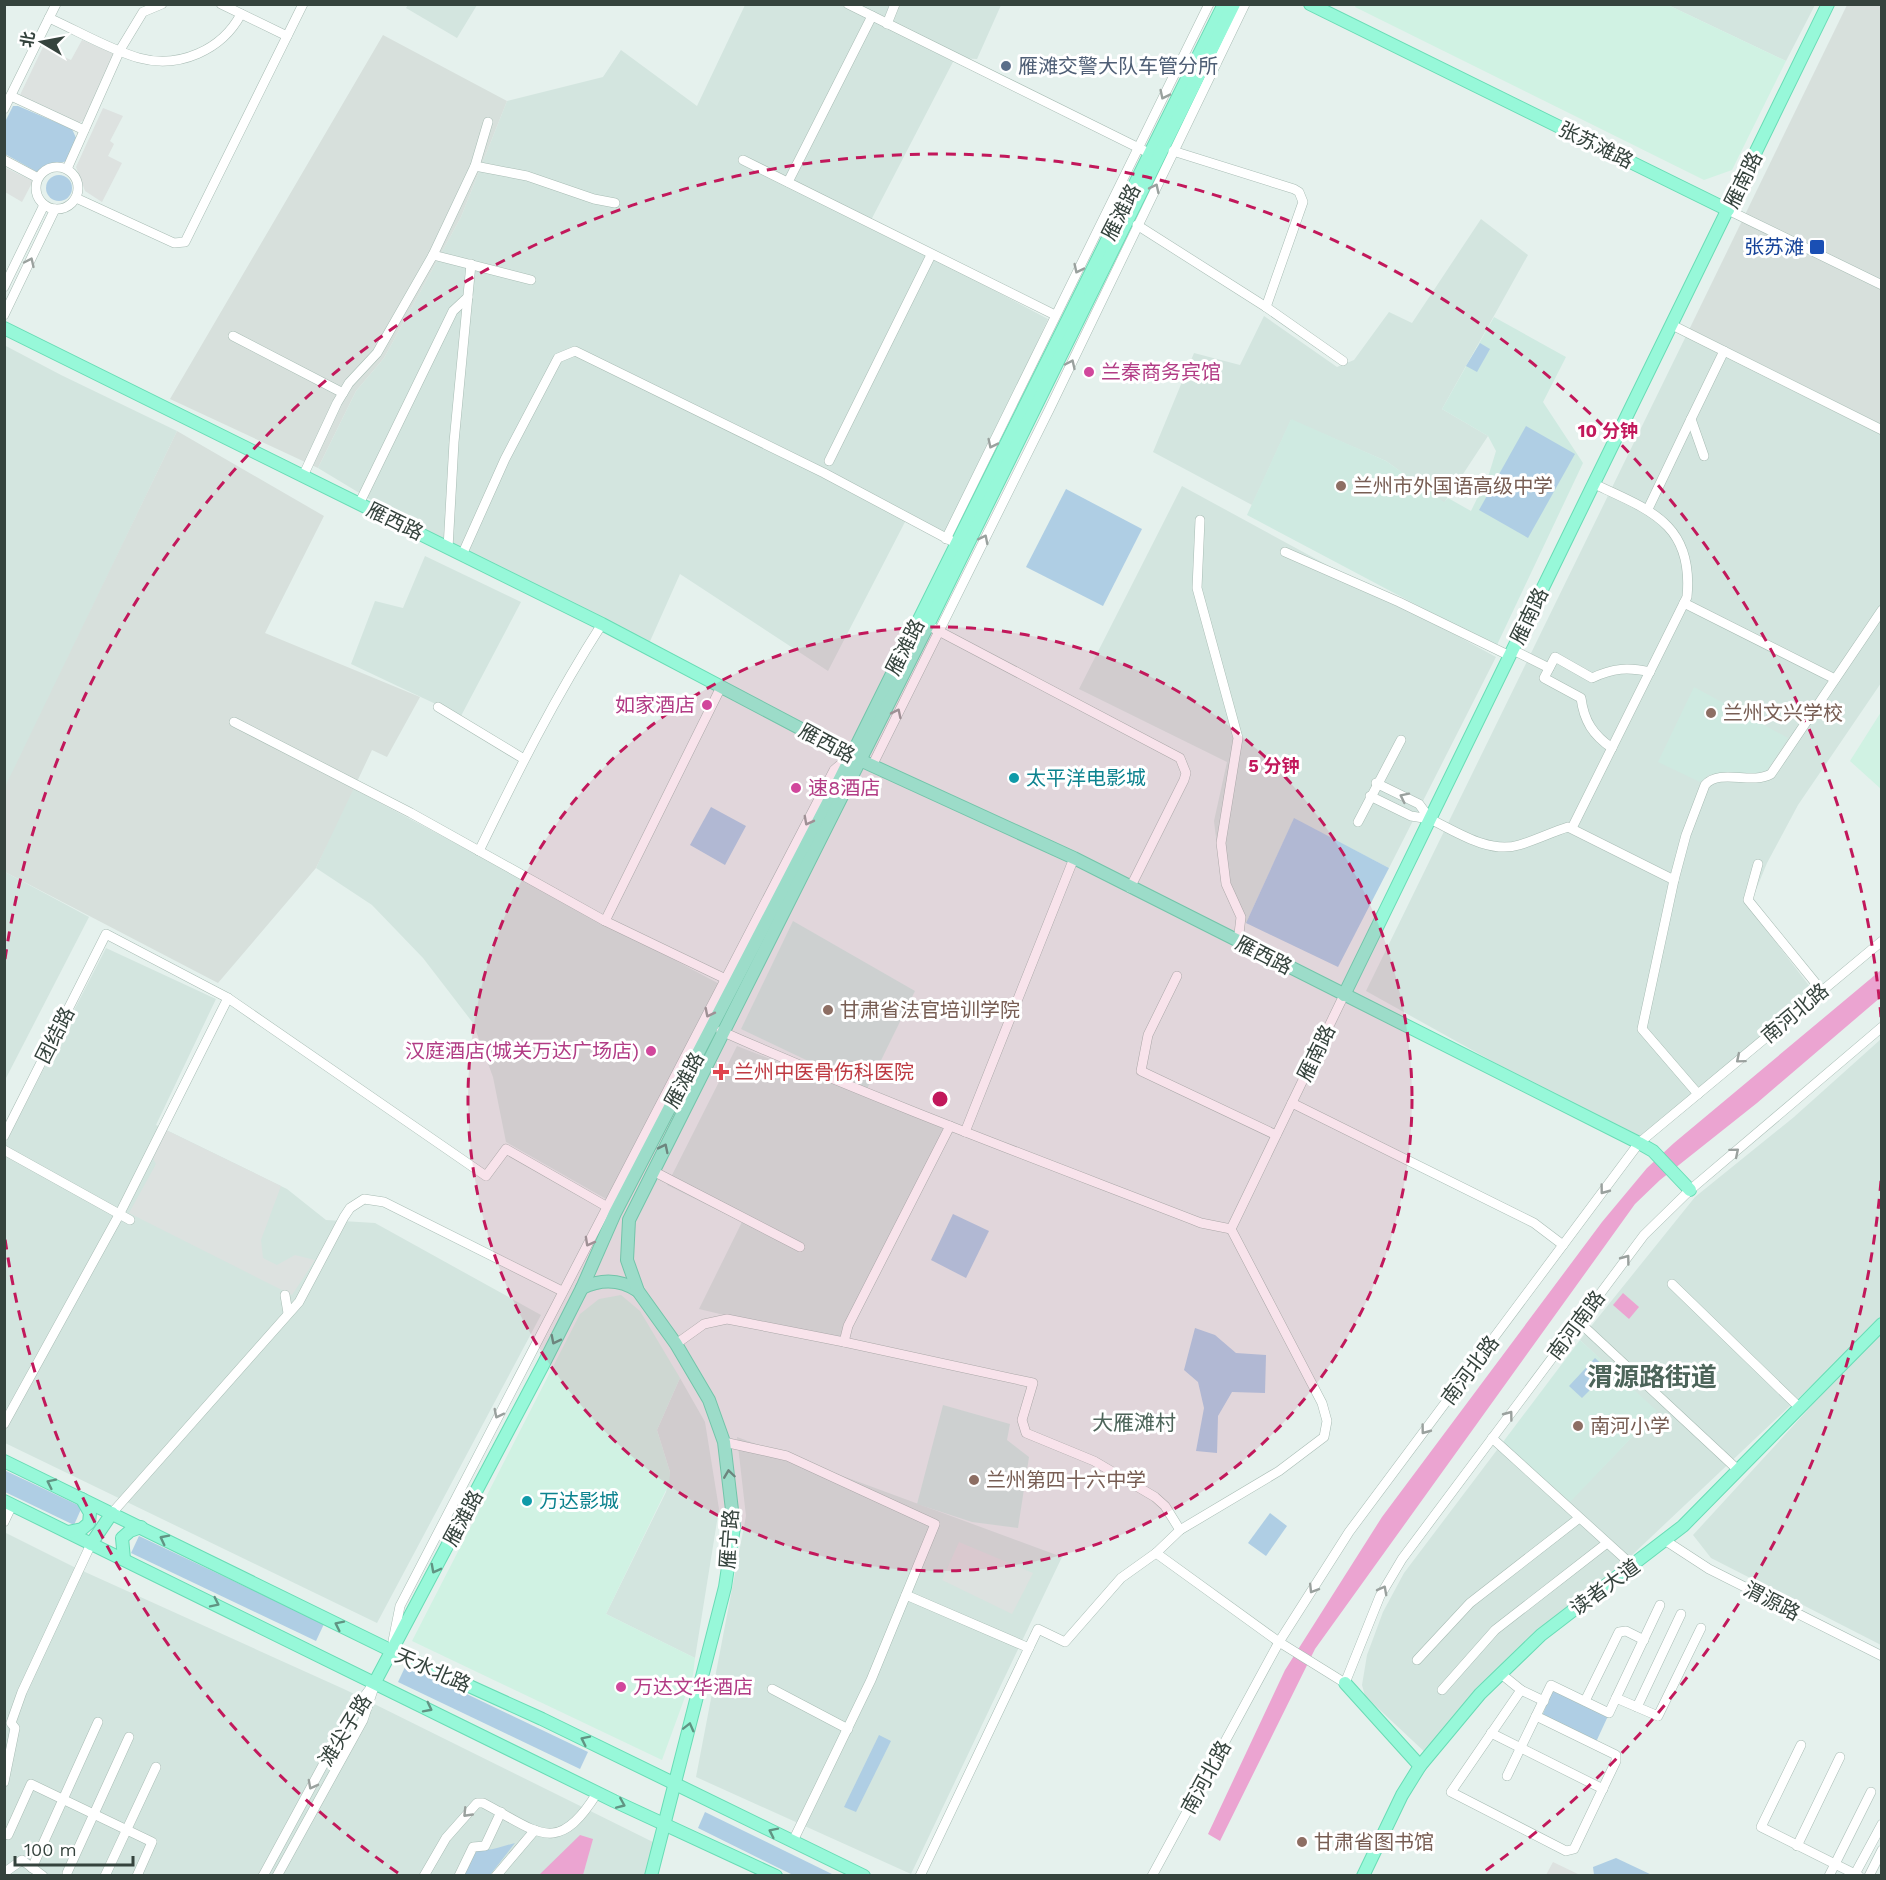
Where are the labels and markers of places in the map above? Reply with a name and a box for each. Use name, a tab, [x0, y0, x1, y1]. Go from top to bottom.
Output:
place label: 雁滩交警大队车管分所	[1018, 54, 1218, 78]
marker: 雁滩交警大队车管分所	[999, 59, 1013, 73]
place label: 张苏滩	[1744, 235, 1804, 259]
marker: 张苏滩	[1808, 238, 1826, 256]
place label: 兰秦商务宾馆	[1101, 360, 1221, 384]
marker: 兰秦商务宾馆	[1082, 365, 1096, 379]
place label: 兰州市外国语高级中学	[1353, 474, 1553, 498]
marker: 兰州市外国语高级中学	[1334, 479, 1348, 493]
place label: 如家酒店	[615, 693, 695, 717]
marker: 如家酒店	[700, 698, 714, 712]
place label: 兰州文兴学校	[1723, 701, 1843, 725]
marker: 兰州文兴学校	[1704, 706, 1718, 720]
place label: 太平洋电影城	[1026, 766, 1146, 790]
marker: 太平洋电影城	[1007, 771, 1021, 785]
place label: 速8酒店	[808, 776, 880, 800]
marker: 速8酒店	[789, 781, 803, 795]
place label: 甘肃省法官培训学院	[840, 998, 1020, 1022]
marker: 甘肃省法官培训学院	[821, 1003, 835, 1017]
place label: 汉庭酒店(城关万达广场店)	[405, 1039, 639, 1063]
marker: 汉庭酒店(城关万达广场店)	[644, 1044, 658, 1058]
place label: 兰州中医骨伤科医院	[734, 1060, 914, 1084]
marker: 兰州中医骨伤科医院	[712, 1063, 730, 1081]
centre of rings	[930, 1089, 950, 1109]
place label: 南河小学	[1590, 1414, 1670, 1438]
marker: 南河小学	[1571, 1419, 1585, 1433]
place label: 兰州第四十六中学	[986, 1468, 1146, 1492]
marker: 兰州第四十六中学	[967, 1473, 981, 1487]
place label: 万达影城	[539, 1489, 619, 1513]
marker: 万达影城	[520, 1494, 534, 1508]
place label: 万达文华酒店	[633, 1675, 753, 1699]
marker: 万达文华酒店	[614, 1680, 628, 1694]
place label: 甘肃省图书馆	[1314, 1830, 1434, 1854]
marker: 甘肃省图书馆	[1295, 1835, 1309, 1849]

